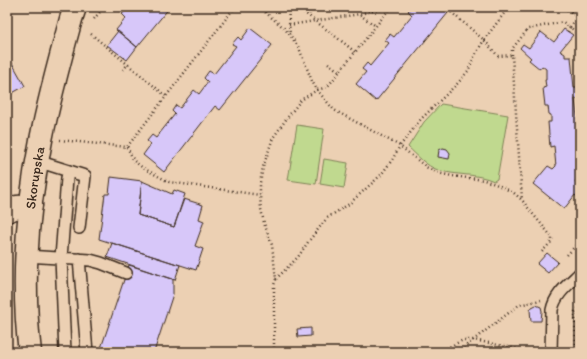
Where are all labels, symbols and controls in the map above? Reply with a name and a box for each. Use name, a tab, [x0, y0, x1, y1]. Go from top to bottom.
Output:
street label: Skorupska	[22, 144, 48, 210]

